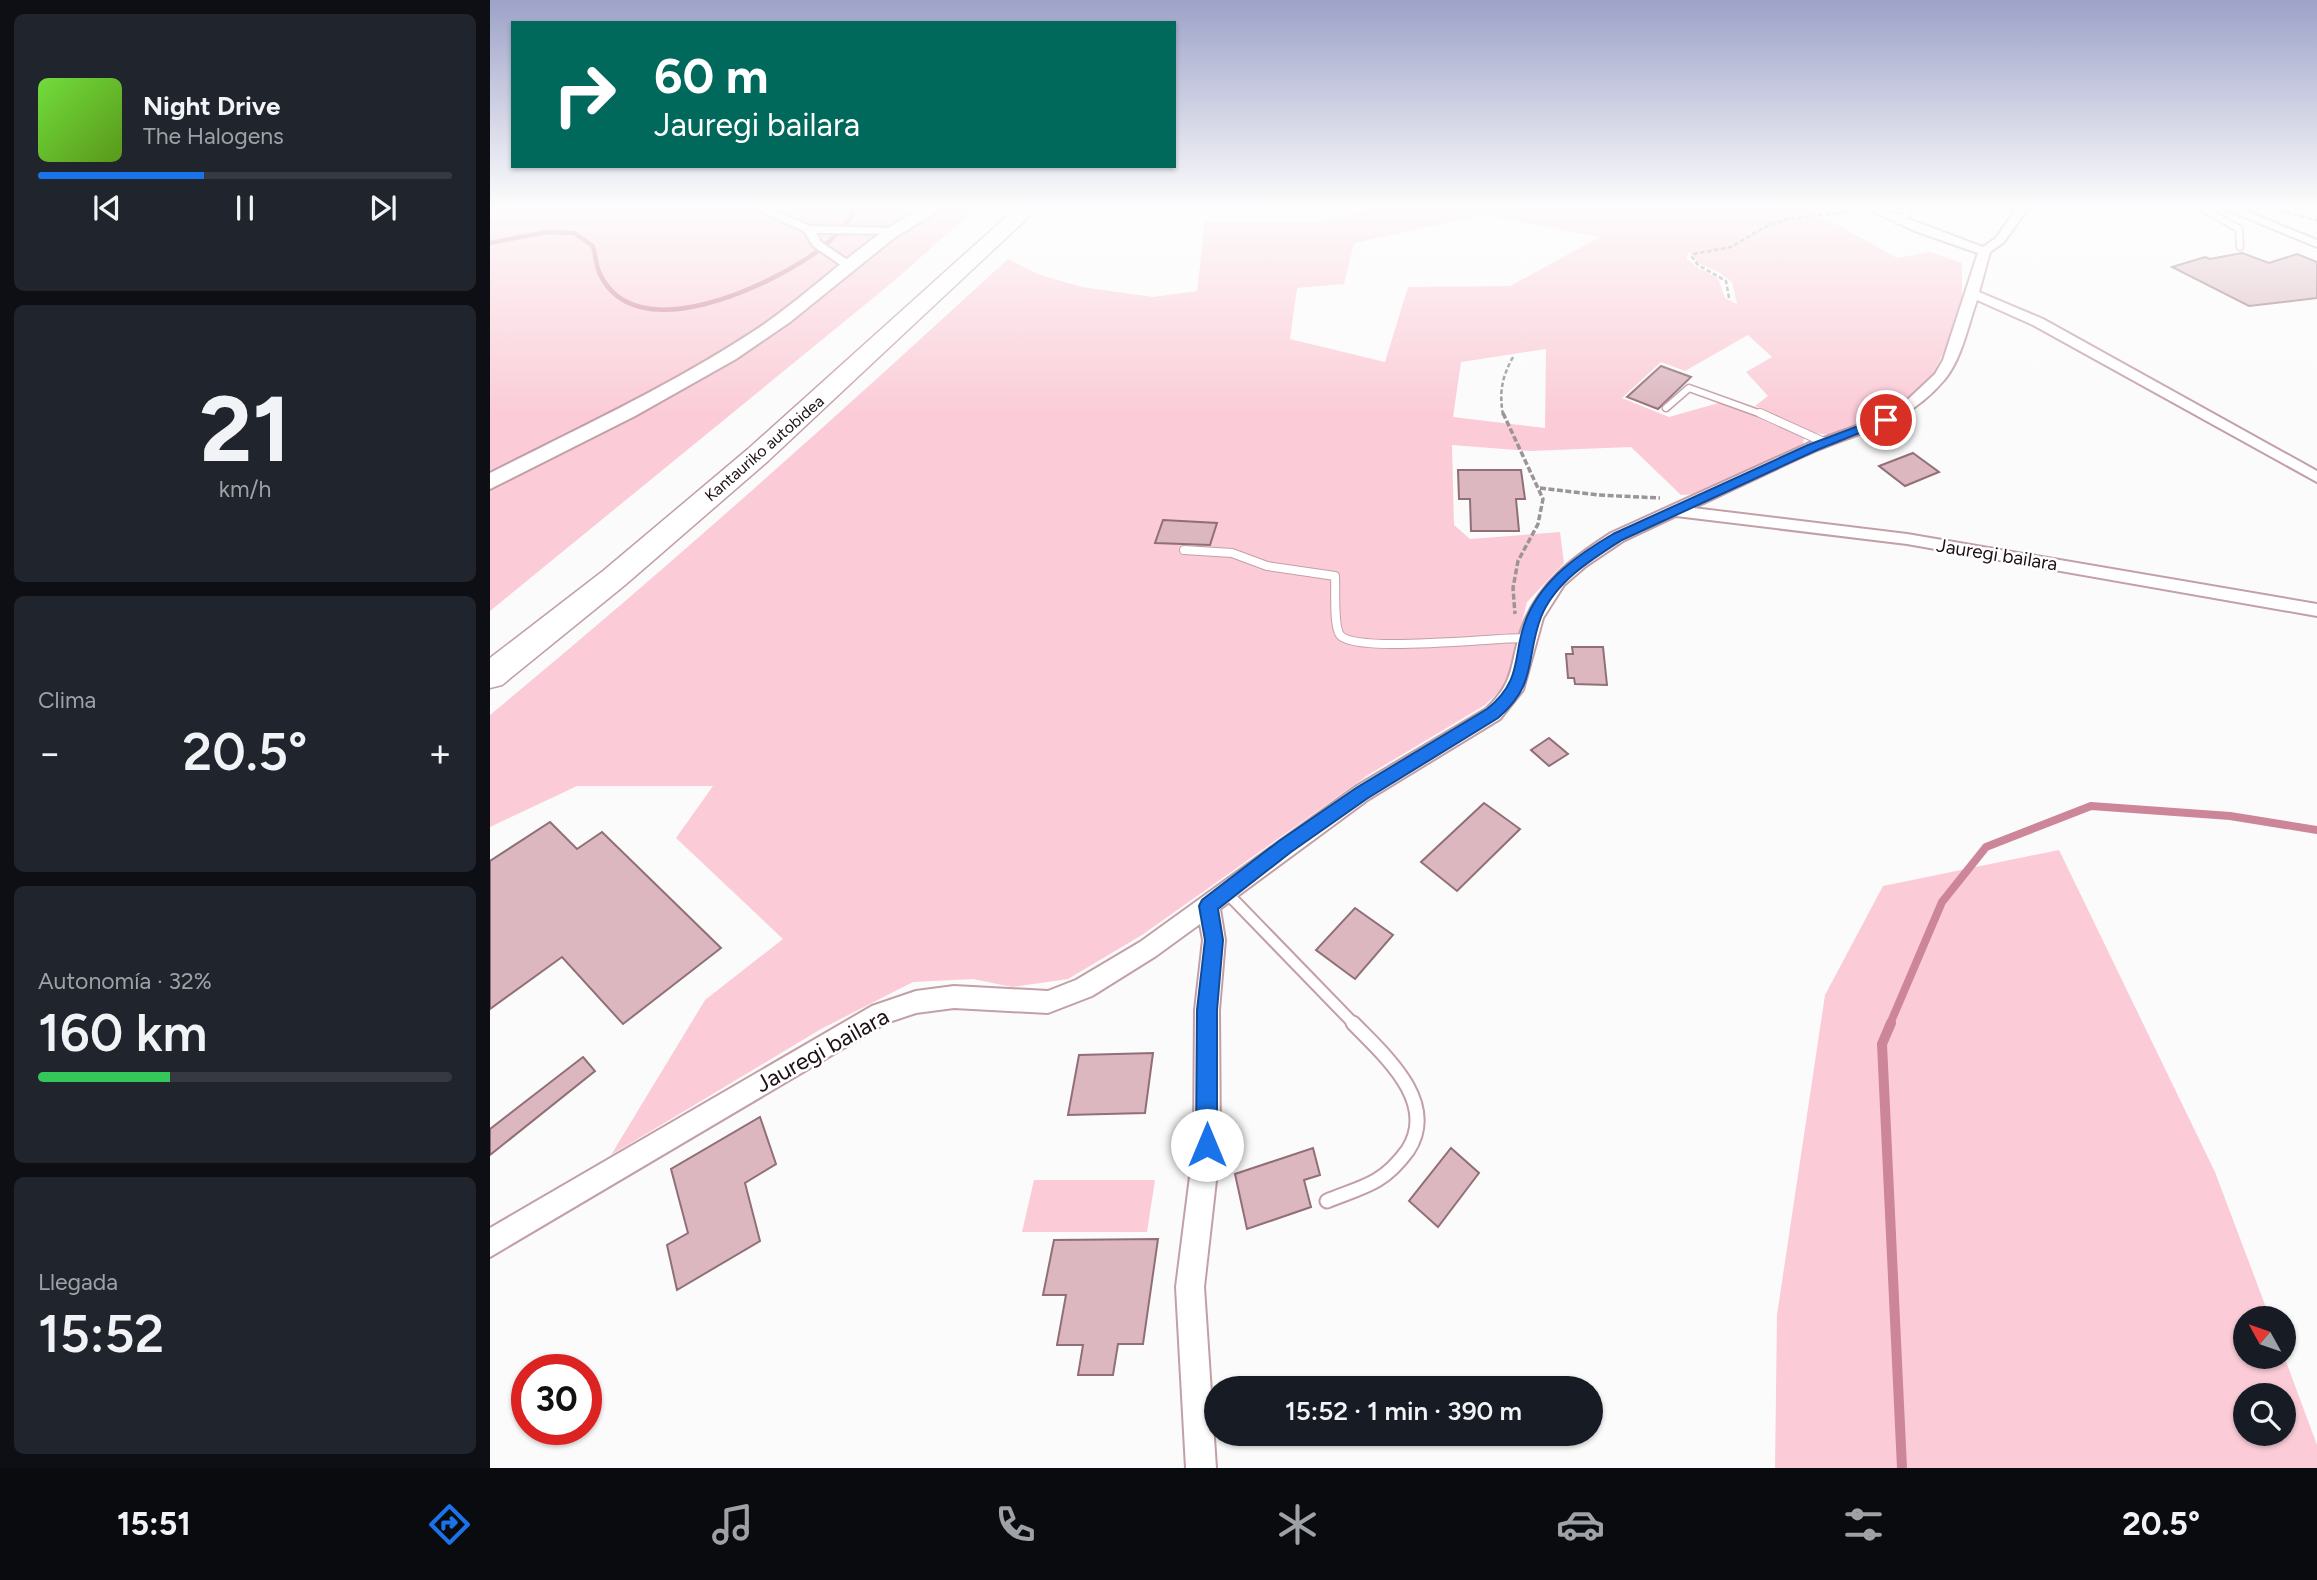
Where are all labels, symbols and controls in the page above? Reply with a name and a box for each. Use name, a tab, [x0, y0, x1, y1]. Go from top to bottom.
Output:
text: 60 m	[654, 46, 769, 105]
icon: right	[539, 49, 630, 140]
text: Night Drive	[143, 90, 280, 122]
text: Jauregi bailara	[654, 106, 860, 144]
text: The Halogens	[143, 122, 284, 150]
icon: previous	[88, 189, 126, 227]
icon: pause	[226, 189, 264, 227]
icon: next	[364, 189, 402, 227]
text: 21	[199, 375, 291, 484]
pin	[1856, 390, 1916, 450]
street label: Kantauriko autobidea	[701, 392, 828, 505]
icon: arrive	[1867, 401, 1905, 439]
text: km/h	[219, 475, 271, 503]
street label: Jauregi bailara	[1935, 534, 2059, 575]
text: Clima	[38, 686, 96, 714]
text: 20.5°	[183, 721, 307, 783]
text: −	[38, 730, 62, 776]
text: +	[428, 730, 452, 776]
text: Autonomía · 32%	[38, 967, 212, 995]
text: 160 km	[38, 1002, 208, 1064]
street label: Jauregi bailara	[750, 1002, 894, 1098]
position arrow	[1170, 1108, 1244, 1182]
text: Llegada	[38, 1268, 118, 1296]
text: 15:52	[38, 1303, 164, 1365]
north arrow	[2233, 1306, 2296, 1368]
map controls	[2233, 1306, 2296, 1446]
speed limit sign: 30	[511, 1354, 602, 1445]
button: search	[2233, 1383, 2296, 1446]
text: 15:52 · 1 min · 390 m	[1285, 1395, 1522, 1427]
icon: directions	[425, 1500, 474, 1549]
icon: music	[708, 1500, 757, 1549]
icon: phone	[991, 1500, 1040, 1549]
icon: climate	[1273, 1500, 1322, 1549]
icon: car	[1556, 1500, 1605, 1549]
icon: filters	[1839, 1500, 1888, 1549]
text: 15:51	[117, 1505, 191, 1543]
text: 20.5°	[2122, 1505, 2200, 1543]

